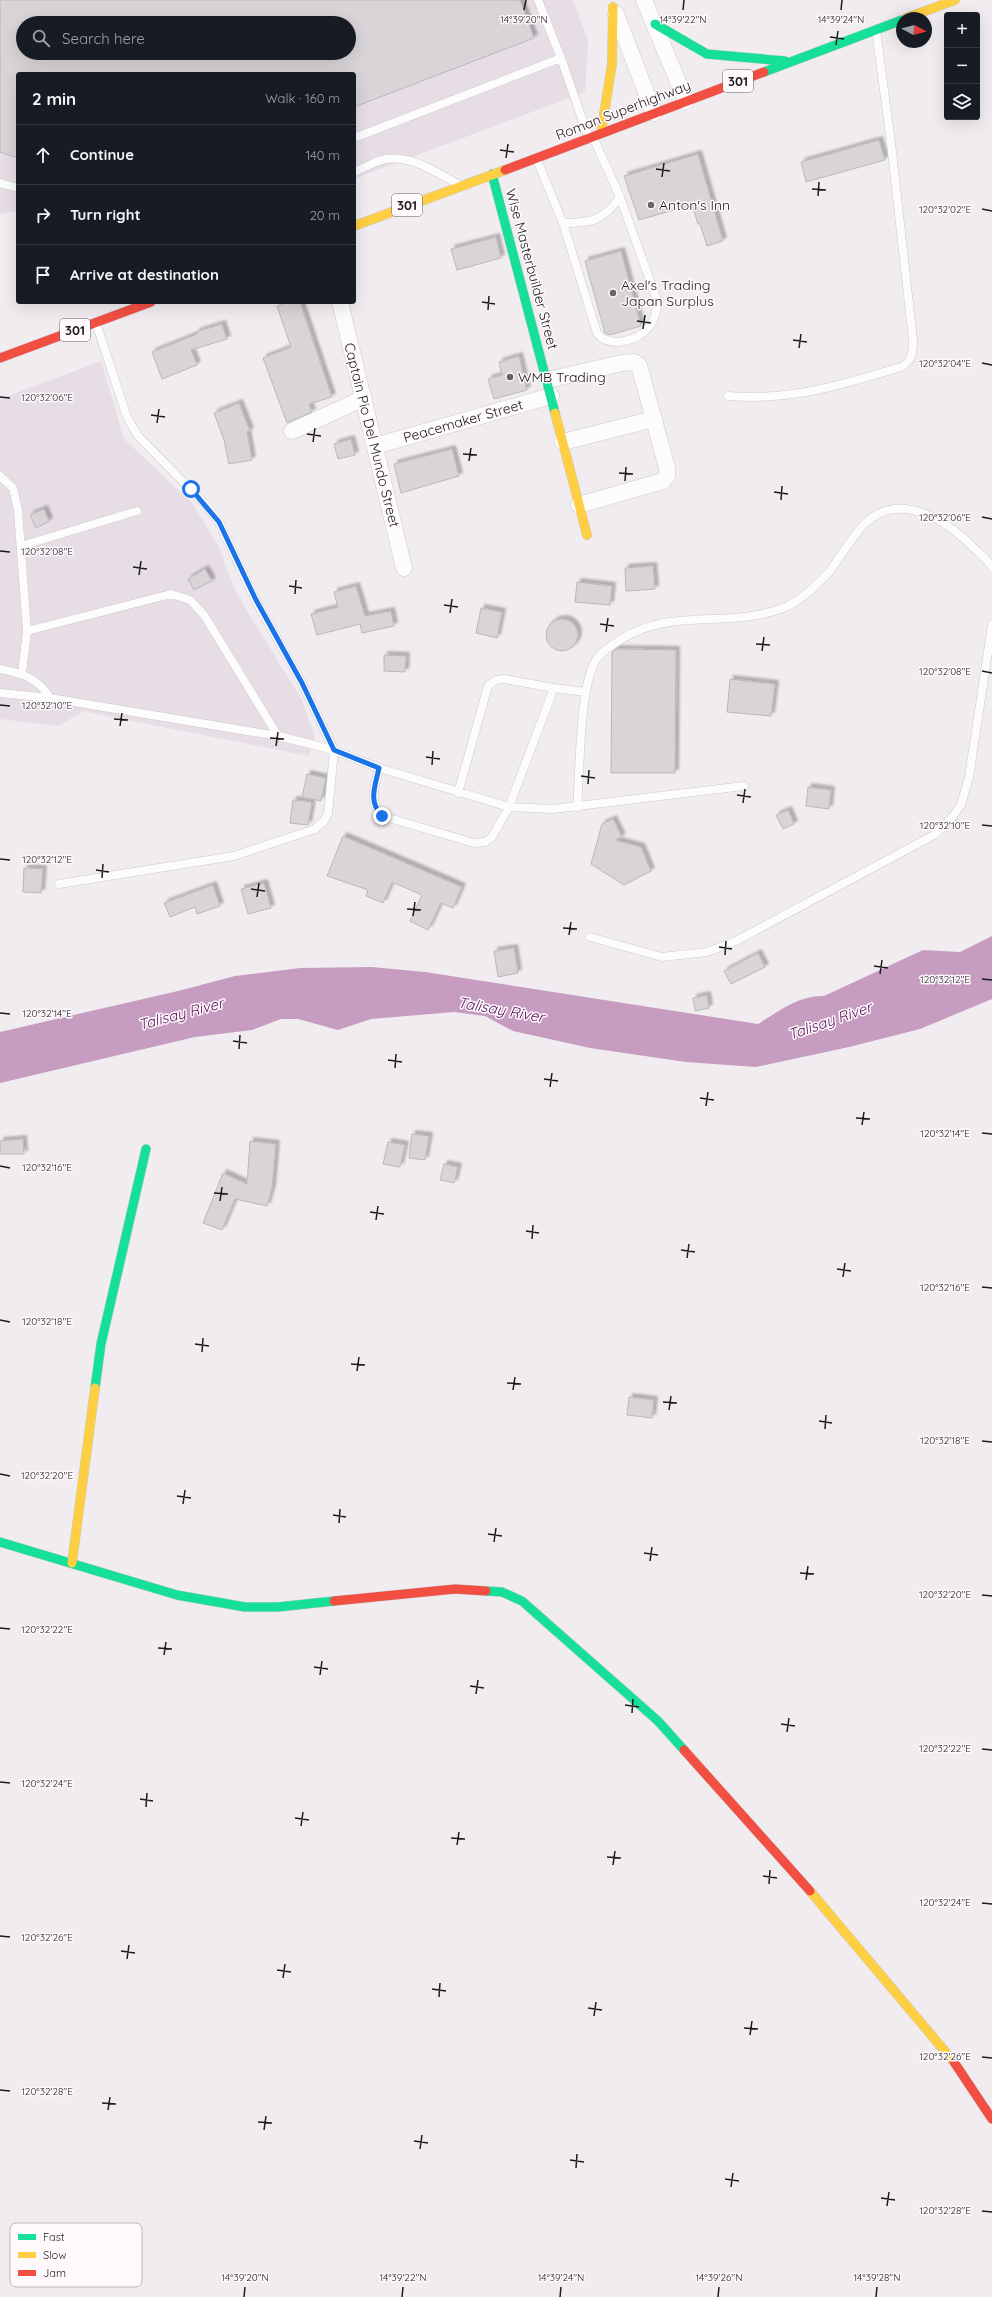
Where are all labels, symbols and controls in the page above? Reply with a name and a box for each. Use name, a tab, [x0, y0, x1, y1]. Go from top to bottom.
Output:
north arrow	[896, 12, 932, 48]
map controls	[944, 12, 980, 120]
button: +	[944, 12, 980, 48]
text: 14°39'20"N	[500, 13, 548, 26]
text: 14°39'22"N	[659, 13, 707, 26]
text: 14°39'24"N	[818, 13, 864, 26]
search box	[16, 16, 356, 60]
icon: search	[30, 27, 52, 49]
text: Search here	[62, 29, 145, 48]
button: −	[944, 48, 980, 84]
road number: 301	[723, 70, 753, 92]
street label: Roman Superhighway	[553, 76, 693, 144]
button: layers	[944, 84, 980, 120]
text: 2 min	[32, 88, 76, 109]
text: Walk · 160 m	[265, 90, 340, 106]
icon: ahead	[32, 144, 54, 166]
text: Continue	[70, 145, 134, 164]
text: 140 m	[305, 147, 340, 163]
street label: Wise Masterbuilder Street	[502, 187, 562, 352]
road number: 301	[392, 194, 422, 216]
place label: Anton's Inn	[659, 196, 730, 214]
marker: Anton's Inn	[646, 200, 656, 210]
text: 120°32'02"E	[919, 203, 971, 216]
icon: right	[32, 204, 54, 226]
text: Turn right	[70, 205, 141, 224]
text: 20 m	[310, 207, 340, 223]
icon: arrive	[32, 264, 54, 286]
text: Arrive at destination	[70, 265, 219, 284]
place label: Axel's Trading Japan Surplus	[621, 276, 714, 310]
marker: Axel's Trading Japan Surplus	[608, 288, 618, 298]
road number: 301	[60, 319, 90, 341]
street label: Captain Pio Del Mundo Street	[340, 341, 404, 529]
text: 120°32'04"E	[919, 357, 971, 370]
place label: WMB Trading	[518, 368, 606, 386]
marker: WMB Trading	[505, 372, 515, 382]
text: 120°32'06"E	[21, 391, 73, 404]
street label: Peacemaker Street	[401, 395, 525, 447]
route start	[182, 480, 200, 498]
text: 120°32'06"E	[919, 511, 971, 524]
text: 120°32'08"E	[21, 545, 73, 558]
text: 120°32'08"E	[919, 665, 971, 678]
text: 120°32'10"E	[22, 699, 73, 712]
route end	[373, 807, 391, 825]
text: 120°32'10"E	[920, 819, 971, 832]
text: 120°32'12"E	[22, 853, 72, 866]
text: 120°32'12"E	[920, 973, 970, 986]
water label: Talisay River	[136, 992, 228, 1034]
water label: Talisay River	[456, 993, 548, 1027]
water label: Talisay River	[785, 997, 876, 1044]
text: 120°32'14"E	[22, 1007, 72, 1020]
text: 120°32'14"E	[920, 1127, 970, 1140]
text: 120°32'16"E	[22, 1161, 72, 1174]
text: 120°32'16"E	[920, 1281, 970, 1294]
text: 120°32'18"E	[22, 1315, 72, 1328]
text: 120°32'18"E	[920, 1434, 970, 1447]
text: 120°32'20"E	[21, 1469, 73, 1482]
text: 120°32'20"E	[919, 1588, 971, 1601]
text: 120°32'22"E	[21, 1623, 73, 1636]
text: 120°32'22"E	[919, 1742, 971, 1755]
text: 120°32'24"E	[21, 1777, 73, 1790]
text: 120°32'24"E	[919, 1896, 971, 1909]
text: 120°32'26"E	[21, 1931, 73, 1944]
text: 120°32'26"E	[919, 2050, 971, 2063]
text: 120°32'28"E	[21, 2085, 73, 2098]
text: 120°32'28"E	[919, 2204, 971, 2217]
legend	[10, 2223, 142, 2287]
text: Fast	[43, 2230, 65, 2244]
text: Slow	[43, 2248, 67, 2262]
text: Jam	[43, 2266, 66, 2280]
text: 14°39'20"N	[221, 2271, 269, 2284]
text: 14°39'22"N	[379, 2271, 427, 2284]
text: 14°39'24"N	[538, 2271, 584, 2284]
text: 14°39'26"N	[696, 2271, 742, 2284]
text: 14°39'28"N	[854, 2271, 900, 2284]

